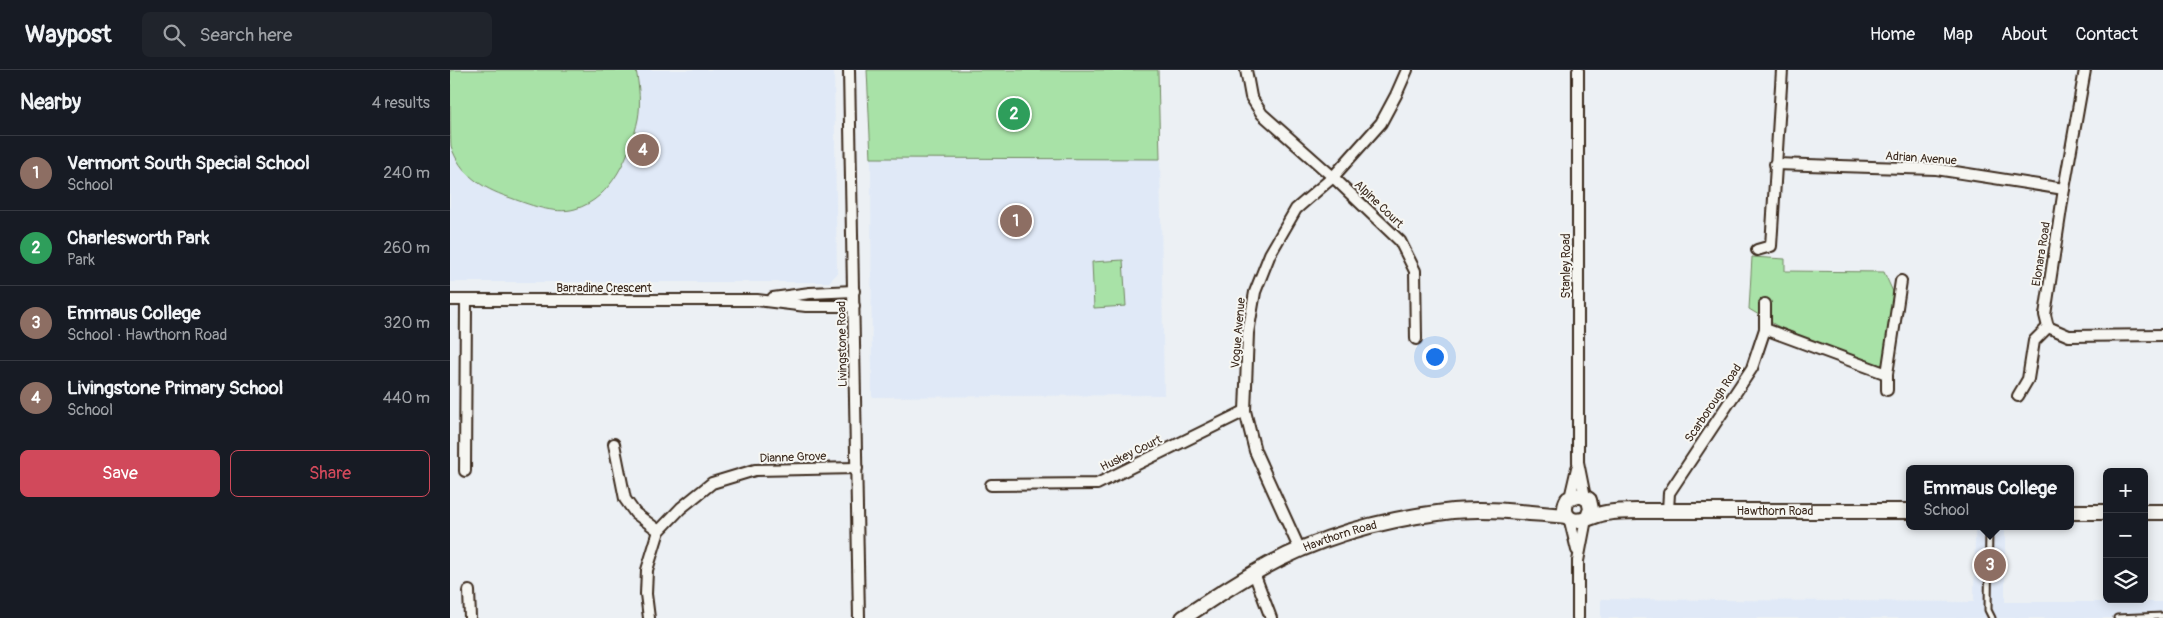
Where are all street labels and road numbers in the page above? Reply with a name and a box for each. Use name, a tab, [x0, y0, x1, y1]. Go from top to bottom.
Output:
street label: Adrian Avenue	[1885, 149, 1957, 168]
street label: Alpine Court	[1351, 177, 1407, 232]
street label: Elonara Road	[2029, 221, 2054, 287]
street label: Stanley Road	[1559, 233, 1574, 299]
street label: Barradine Crescent	[556, 281, 652, 296]
street label: Vogue Avenue	[1228, 297, 1249, 369]
street label: Livingstone Road	[834, 301, 851, 387]
street label: Scarborough Road	[1682, 361, 1745, 445]
street label: Huskey Court	[1098, 432, 1165, 475]
street label: Dianne Grove	[759, 449, 827, 466]
street label: Hawthorn Road	[1736, 504, 1813, 519]
street label: Hawthorn Road	[1301, 518, 1379, 556]

